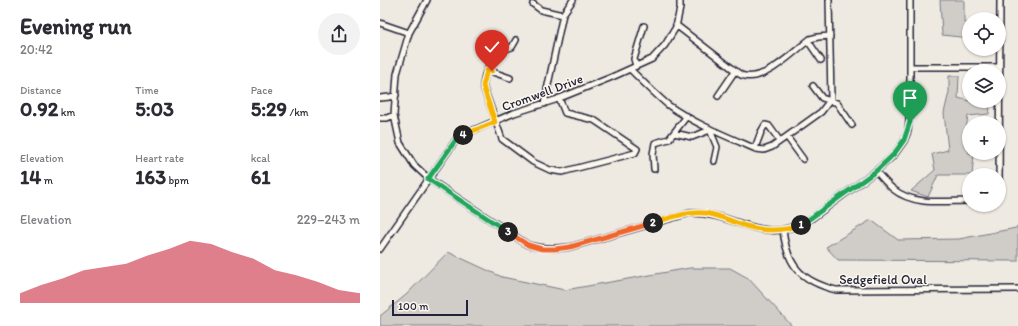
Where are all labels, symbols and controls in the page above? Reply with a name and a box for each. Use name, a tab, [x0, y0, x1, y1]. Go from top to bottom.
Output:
map controls	[962, 12, 1006, 212]
button: locate	[962, 12, 1006, 56]
text: Evening run	[20, 13, 132, 40]
button: share	[318, 13, 360, 55]
pin	[475, 30, 509, 71]
icon: check	[481, 36, 503, 58]
text: 20:42	[20, 42, 53, 57]
button: layers	[962, 64, 1006, 108]
street label: Cromwell Drive	[500, 71, 585, 114]
pin	[893, 81, 927, 122]
text: Distance	[20, 84, 61, 97]
text: Time	[135, 84, 159, 97]
text: Pace	[251, 84, 273, 97]
icon: arrive	[899, 87, 921, 109]
text: 0.92	[20, 97, 58, 121]
text: 5:03	[135, 97, 174, 121]
text: 5:29	[251, 97, 287, 121]
text: km	[58, 106, 75, 119]
text: /km	[287, 106, 309, 119]
button: +	[962, 116, 1006, 160]
pin: 4	[453, 125, 473, 145]
text: 4	[460, 128, 466, 141]
text: Elevation	[20, 152, 64, 165]
text: Heart rate	[135, 152, 184, 165]
text: kcal	[251, 152, 270, 165]
text: 14	[20, 165, 41, 189]
text: 163	[135, 165, 166, 189]
text: 61	[251, 165, 271, 189]
button: −	[962, 168, 1006, 212]
text: m	[41, 174, 53, 187]
text: bpm	[166, 174, 189, 187]
text: Elevation	[20, 212, 72, 227]
text: 229–243 m	[297, 212, 360, 227]
pin: 2	[643, 213, 663, 233]
pin: 1	[791, 215, 811, 235]
text: 2	[650, 216, 656, 229]
text: 1	[798, 218, 804, 231]
pin: 3	[498, 222, 518, 242]
text: 3	[505, 225, 511, 238]
street label: Sedgefield Oval	[839, 272, 927, 287]
scale bar	[392, 298, 468, 317]
text: 100 m	[398, 300, 428, 313]

